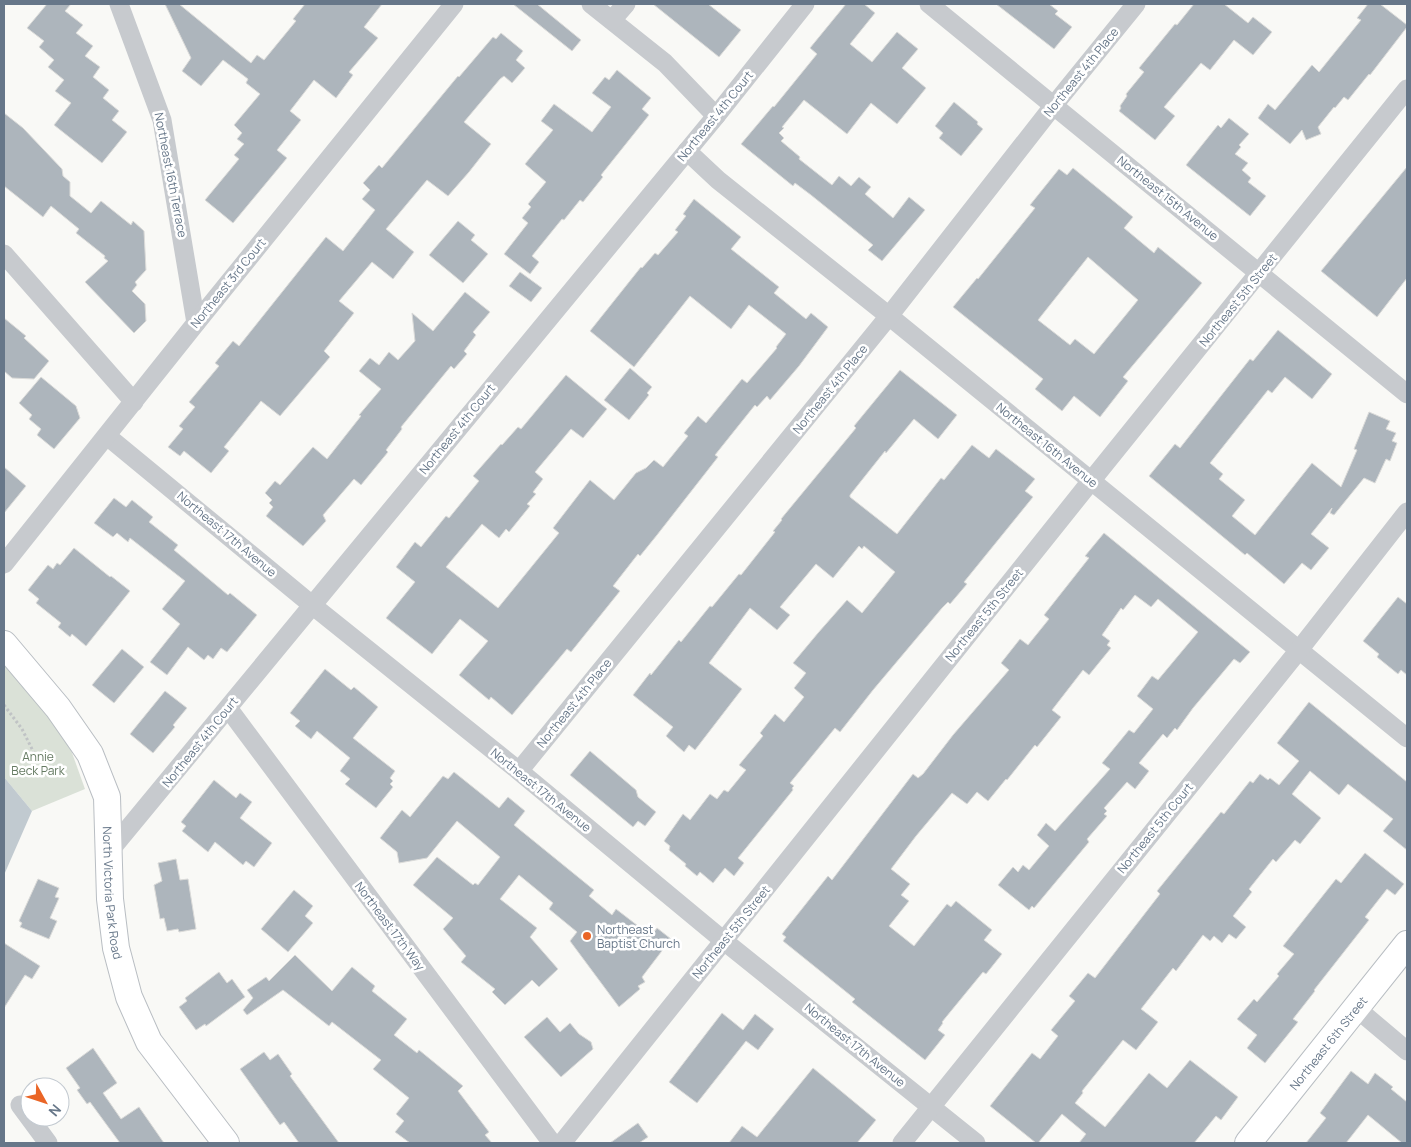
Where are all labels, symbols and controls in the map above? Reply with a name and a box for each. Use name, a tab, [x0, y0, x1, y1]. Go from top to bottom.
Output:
street label: Northeast 4th Place	[1040, 24, 1122, 120]
street label: Northeast 4th Court	[673, 67, 757, 165]
street label: Northeast 16th Terrace	[151, 111, 191, 239]
street label: Northeast 15th Avenue	[1114, 152, 1222, 244]
street label: Northeast 3rd Court	[186, 234, 270, 331]
street label: Northeast 5th Street	[1195, 250, 1281, 350]
street label: Northeast 4th Place	[789, 341, 871, 437]
street label: Northeast 4th Court	[415, 380, 499, 478]
street label: Northeast 16th Avenue	[993, 399, 1101, 491]
street label: Northeast 17th Avenue	[174, 487, 280, 581]
street label: Northeast 5th Street	[941, 565, 1027, 665]
street label: Northeast 4th Place	[533, 655, 615, 751]
street label: Northeast 4th Court	[158, 693, 242, 791]
street label: Northeast 17th Avenue	[487, 744, 595, 836]
park label: Annie Beck Park	[11, 748, 66, 779]
street label: Northeast 5th Court	[1113, 779, 1197, 877]
street label: North Victoria Park Road	[99, 826, 127, 961]
street label: Northeast 17th Way	[351, 878, 429, 974]
street label: Northeast 5th Street	[688, 882, 774, 982]
place label: Northeast Baptist Church	[597, 921, 680, 952]
marker: Northeast Baptist Church	[581, 930, 593, 942]
street label: Northeast 6th Street	[1285, 992, 1371, 1094]
street label: Northeast 17th Avenue	[801, 999, 909, 1091]
north arrow	[20, 1077, 70, 1127]
text: N	[45, 1101, 66, 1121]

